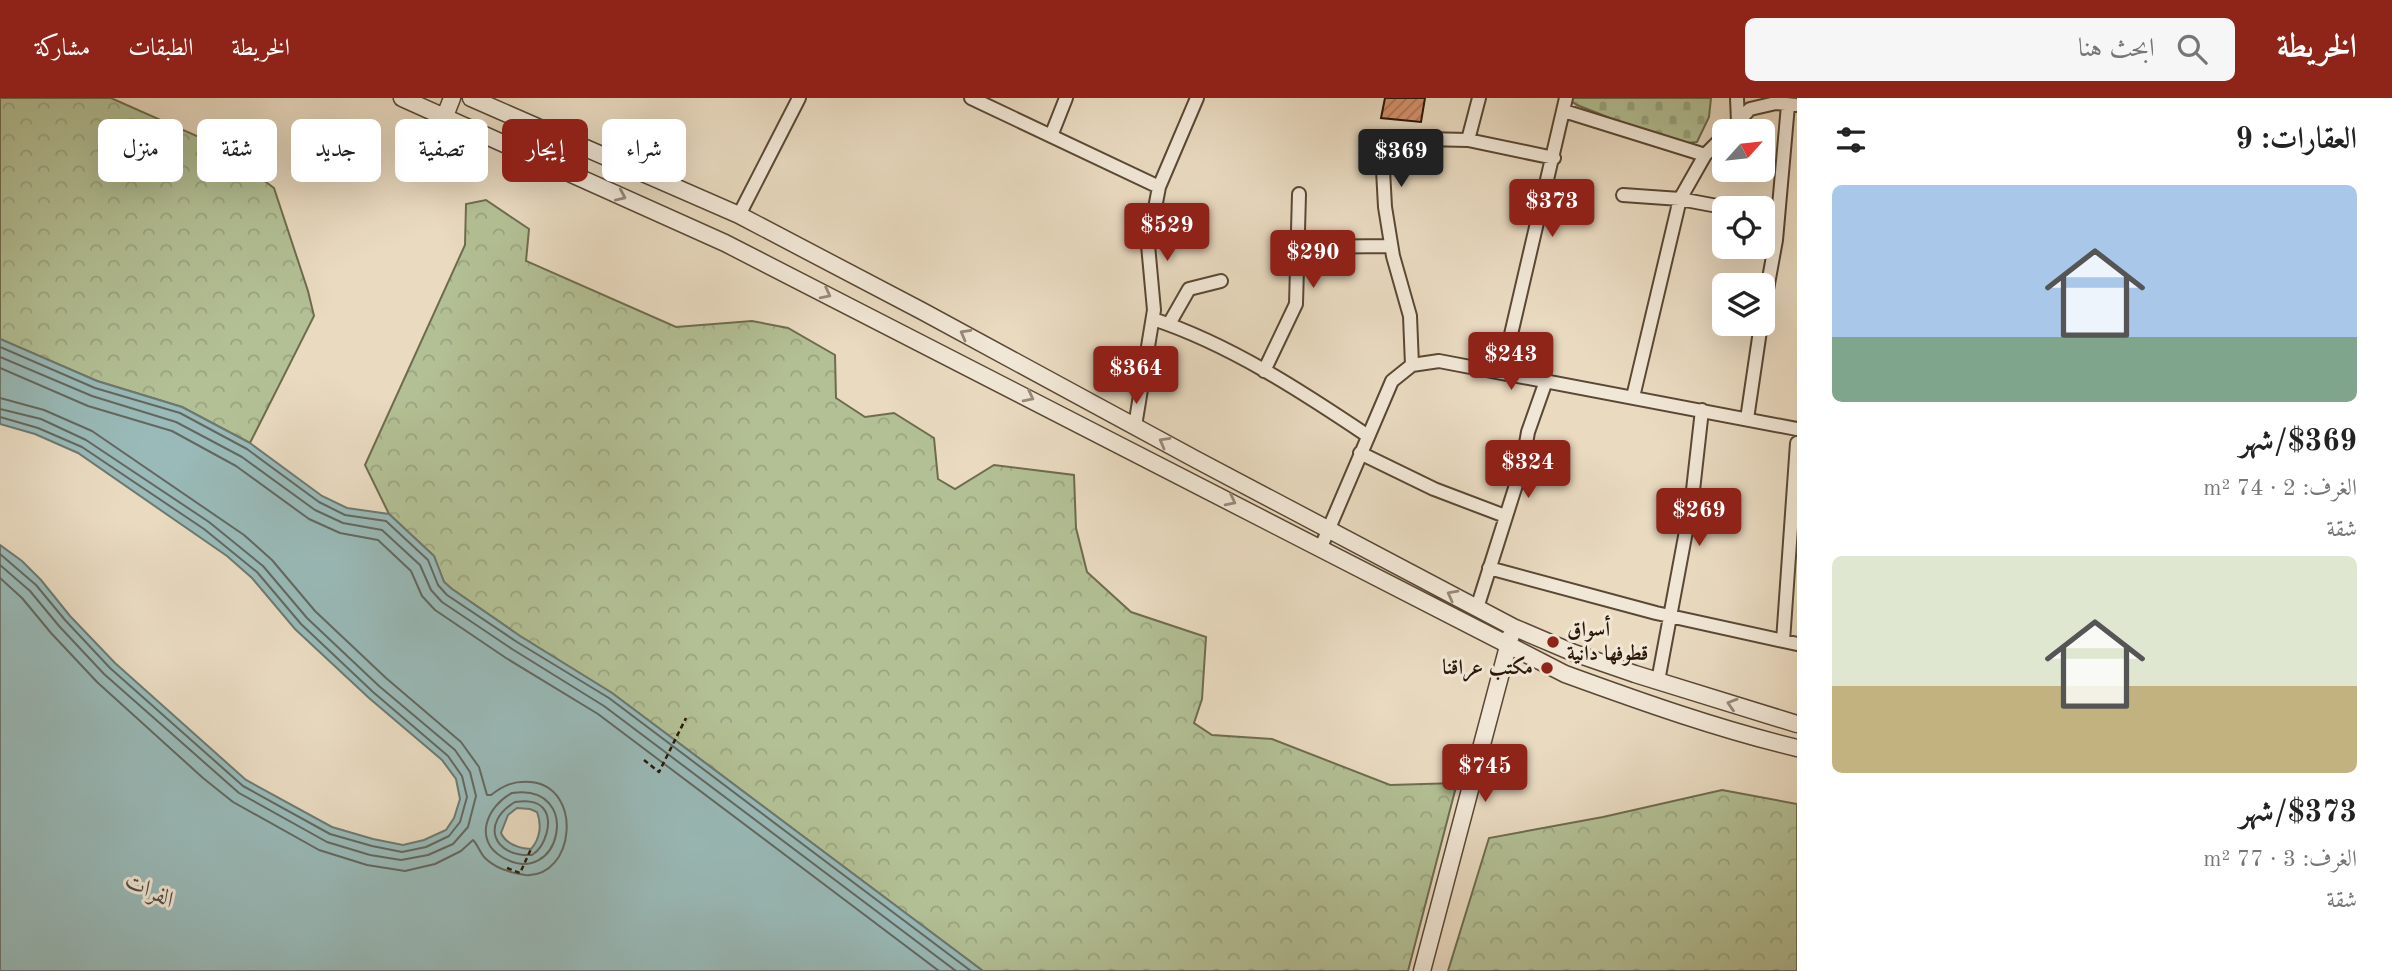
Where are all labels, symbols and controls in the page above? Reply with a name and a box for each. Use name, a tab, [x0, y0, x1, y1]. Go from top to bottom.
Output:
search box	[1745, 18, 2235, 81]
icon: search	[2173, 30, 2211, 68]
text: الخريطة	[2277, 32, 2357, 65]
text: ابحث هنا	[2078, 36, 2155, 62]
text: مشاركة	[35, 37, 90, 61]
text: الطبقات	[128, 37, 194, 61]
text: الخريطة	[232, 37, 290, 61]
chip: منزل	[98, 119, 183, 182]
chip: شقة	[197, 119, 277, 182]
chip: جديد	[291, 119, 381, 182]
chip: تصفية	[395, 119, 488, 182]
chip: إيجار	[502, 119, 588, 182]
chip: شراء	[602, 119, 686, 182]
north arrow	[1712, 119, 1774, 182]
map controls	[1712, 119, 1775, 336]
icon: filters	[1832, 121, 1870, 159]
text: العقارات: 9	[2236, 125, 2357, 155]
pin: $369	[1360, 130, 1442, 189]
text: $369	[1374, 140, 1428, 163]
pin: $373	[1511, 180, 1593, 239]
one-way arrow	[614, 188, 626, 202]
text: $373	[1525, 190, 1579, 213]
button: locate	[1712, 196, 1775, 259]
pin: $529	[1126, 204, 1208, 263]
text: $529	[1140, 214, 1194, 237]
pin: $290	[1272, 230, 1354, 290]
icon: home	[2032, 230, 2158, 356]
text: $290	[1286, 241, 1340, 264]
button: layers	[1712, 273, 1775, 336]
one-way arrow	[819, 285, 831, 299]
one-way arrow	[959, 328, 972, 342]
pin: $243	[1470, 332, 1552, 392]
text: $243	[1484, 343, 1538, 366]
pin: $364	[1095, 346, 1177, 406]
text: $364	[1109, 357, 1163, 380]
one-way arrow	[1022, 389, 1034, 403]
text: $369/شهر	[2239, 427, 2357, 457]
one-way arrow	[1159, 437, 1172, 450]
pin: $324	[1487, 440, 1569, 500]
text: $324	[1501, 451, 1555, 474]
text: الغرف: 2 · 74 m²	[2203, 477, 2357, 500]
pin: $269	[1658, 489, 1740, 548]
one-way arrow	[1224, 493, 1236, 506]
text: $269	[1672, 499, 1726, 522]
text: شقة	[2327, 518, 2357, 541]
one-way arrow	[1447, 590, 1459, 603]
icon: home	[2032, 601, 2158, 727]
place label: أسواق قطوفها دانية	[1567, 615, 1648, 666]
marker: أسواق قطوفها دانية	[1545, 634, 1561, 650]
place label: مكتب عراقنا	[1442, 656, 1533, 682]
marker: مكتب عراقنا	[1539, 660, 1555, 676]
one-way arrow	[1726, 698, 1738, 713]
pin: $745	[1444, 744, 1526, 804]
text: $745	[1458, 755, 1512, 778]
text: $373/شهر	[2239, 798, 2357, 828]
text: الغرف: 3 · 77 m²	[2203, 848, 2357, 871]
water label: الفرات	[121, 869, 178, 915]
text: شقة	[2327, 889, 2357, 912]

